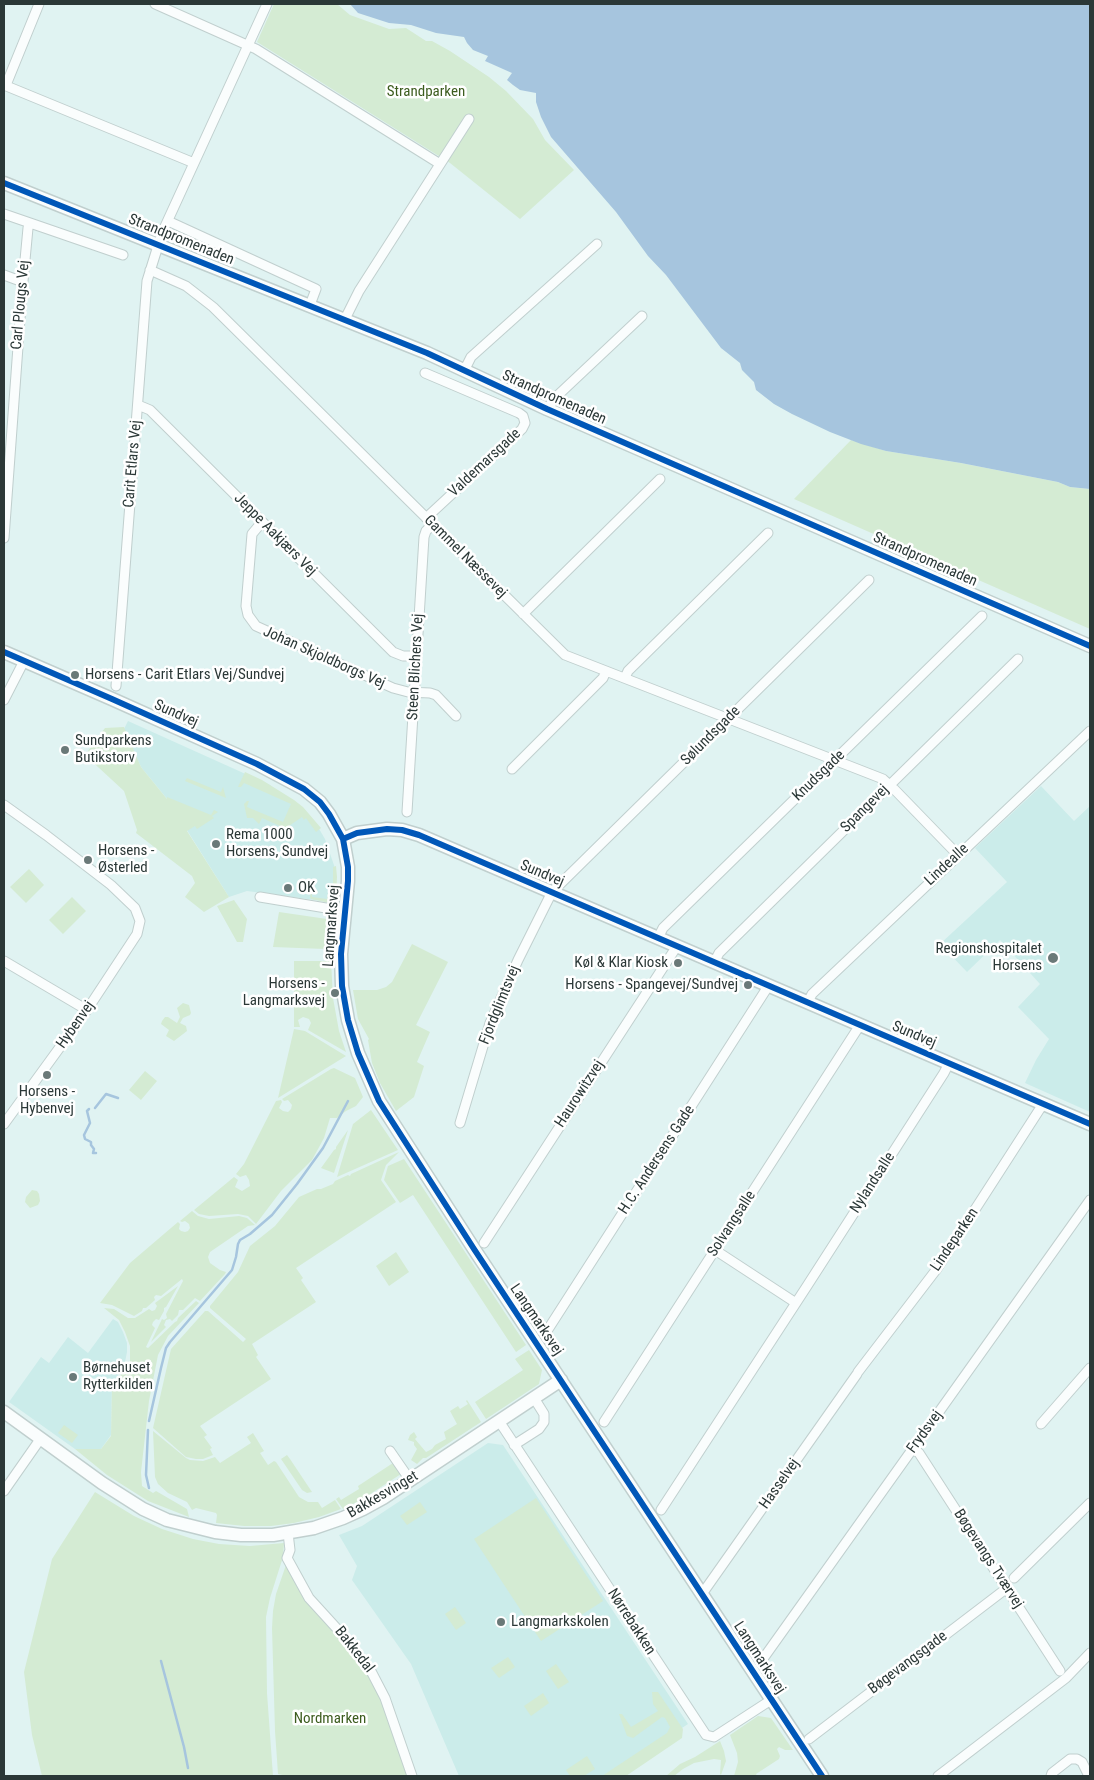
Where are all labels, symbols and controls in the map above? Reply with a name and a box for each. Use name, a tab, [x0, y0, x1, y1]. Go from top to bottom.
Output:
park label: Strandparken	[387, 83, 465, 101]
street label: Strandpromenaden	[126, 211, 236, 269]
street label: Carl Plougs Vej	[8, 259, 34, 351]
street label: Strandpromenaden	[499, 367, 609, 429]
street label: Carit Etlars Vej	[120, 420, 146, 508]
street label: Valdemarsgade	[445, 425, 525, 501]
street label: Jeppe Aakjærs Vej	[230, 490, 320, 580]
street label: Gammel Næssevej	[420, 512, 510, 602]
street label: Strandpromenaden	[870, 529, 980, 591]
street label: Steen Blichers Vej	[404, 613, 428, 721]
street label: Johan Skjoldborgs Vej	[260, 623, 388, 693]
place label: Horsens - Carit Etlars Vej/Sundvej	[85, 666, 284, 684]
marker: Horsens - Carit Etlars Vej/Sundvej	[69, 669, 81, 681]
street label: Sundvej	[151, 696, 201, 732]
street label: Sølundsgade	[678, 703, 744, 769]
place label: Sundparkens Butikstorv	[75, 732, 152, 767]
marker: Sundparkens Butikstorv	[59, 744, 71, 756]
street label: Knudsgade	[789, 747, 849, 805]
street label: Spangevej	[837, 781, 893, 837]
place label: Rema 1000 Horsens, Sundvej	[226, 826, 328, 861]
marker: Rema 1000 Horsens, Sundvej	[210, 838, 222, 850]
street label: Lindealle	[921, 840, 973, 890]
place label: Horsens - Østerled	[98, 842, 155, 877]
marker: Horsens - Østerled	[82, 854, 94, 866]
street label: Sundvej	[517, 857, 567, 891]
place label: OK	[298, 879, 315, 897]
marker: OK	[282, 882, 294, 894]
street label: Langmarksvej	[320, 884, 344, 968]
place label: Regionshospitalet Horsens	[936, 940, 1042, 975]
marker: Regionshospitalet Horsens	[1046, 951, 1060, 965]
place label: Køl & Klar Kiosk	[574, 954, 668, 972]
marker: Køl & Klar Kiosk	[672, 957, 684, 969]
street label: Fjordglimtsvej	[476, 963, 524, 1047]
place label: Horsens - Langmarksvej	[243, 975, 325, 1010]
place label: Horsens - Spangevej/Sundvej	[565, 976, 738, 994]
marker: Horsens - Spangevej/Sundvej	[742, 979, 754, 991]
marker: Horsens - Langmarksvej	[329, 987, 341, 999]
street label: Hybenvej	[53, 998, 99, 1052]
street label: Sundvej	[889, 1018, 939, 1052]
street label: Haurowitzvej	[552, 1057, 608, 1131]
marker: Horsens - Hybenvej	[41, 1069, 53, 1081]
place label: Horsens - Hybenvej	[19, 1083, 75, 1118]
street label: H.C. Andersens Gade	[615, 1102, 699, 1218]
street label: Nylandsalle	[847, 1149, 899, 1217]
street label: Solvangsalle	[704, 1188, 760, 1260]
street label: Lindeparken	[927, 1205, 983, 1275]
street label: Langmarksvej	[506, 1281, 566, 1359]
place label: Børnehuset Rytterkilden	[83, 1359, 153, 1394]
marker: Børnehuset Rytterkilden	[67, 1371, 79, 1383]
street label: Frydsvej	[903, 1407, 947, 1457]
street label: Hasselvej	[756, 1455, 804, 1513]
street label: Bakkesvinget	[344, 1468, 422, 1522]
street label: Bøgevangs Tværvej	[949, 1506, 1027, 1612]
street label: Nørrebakken	[603, 1586, 659, 1658]
place label: Langmarkskolen	[511, 1613, 609, 1631]
marker: Langmarkskolen	[495, 1616, 507, 1628]
street label: Langmarksvej	[729, 1619, 789, 1697]
street label: Bakkedal	[330, 1623, 378, 1677]
street label: Bøgevangsgade	[865, 1628, 951, 1698]
park label: Nordmarken	[294, 1710, 366, 1728]

